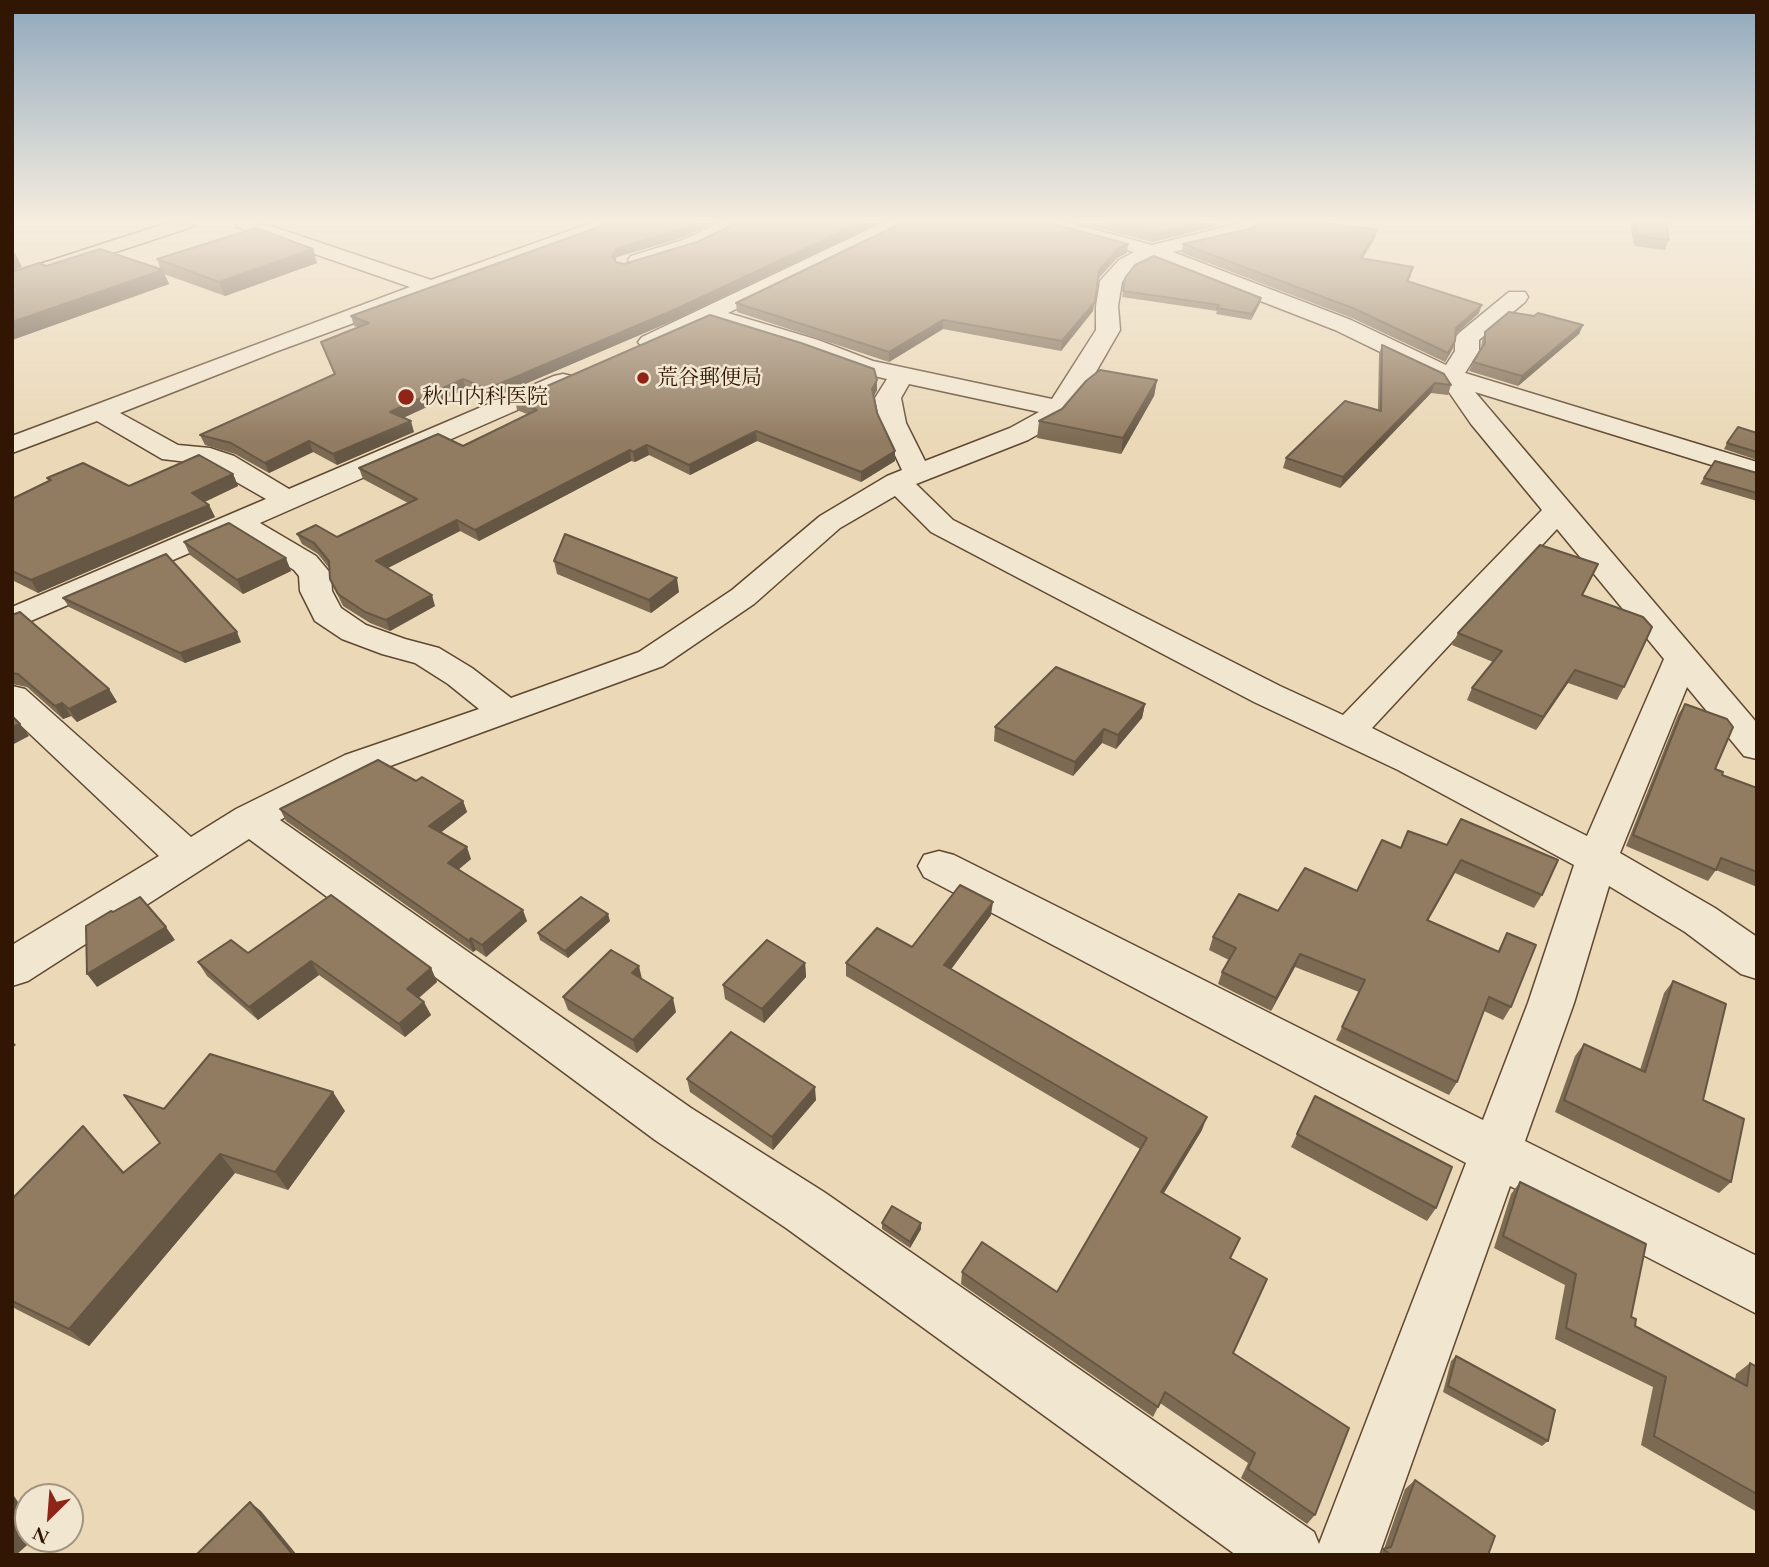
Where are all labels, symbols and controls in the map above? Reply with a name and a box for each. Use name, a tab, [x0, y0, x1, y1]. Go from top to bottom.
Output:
place label: 荒谷郵便局	[657, 365, 762, 391]
marker: 荒谷郵便局	[635, 370, 651, 386]
place label: 秋山内科医院	[422, 384, 548, 410]
marker: 秋山内科医院	[396, 387, 416, 407]
north arrow	[14, 1483, 84, 1553]
text: N	[29, 1521, 53, 1550]

